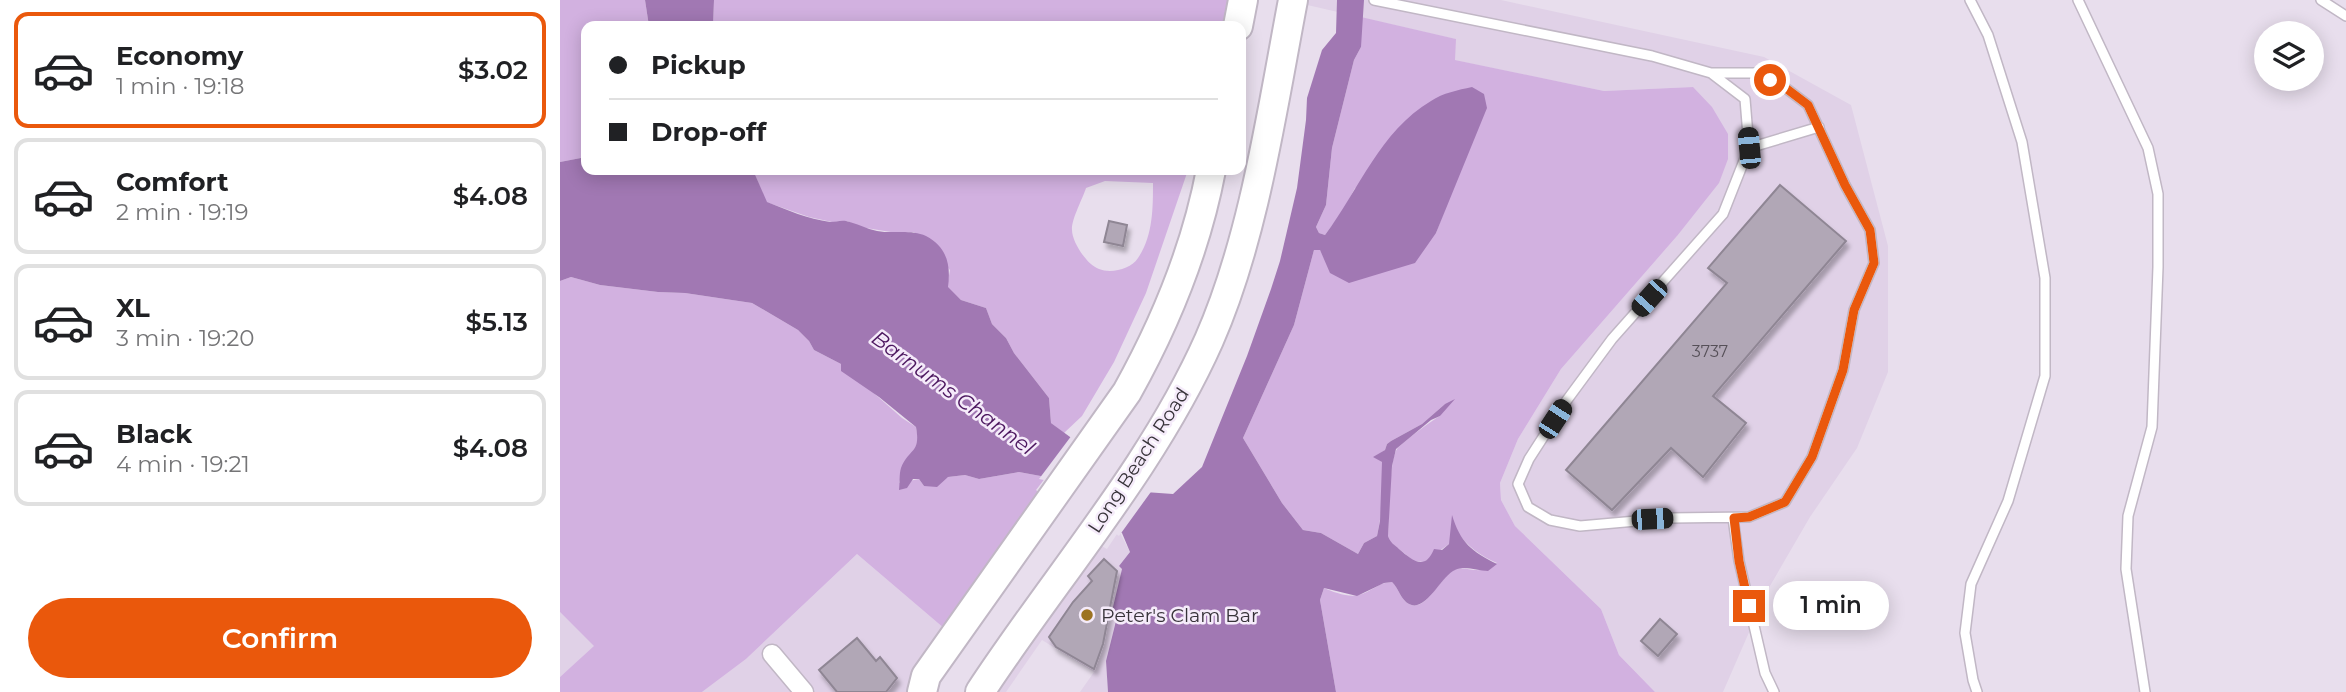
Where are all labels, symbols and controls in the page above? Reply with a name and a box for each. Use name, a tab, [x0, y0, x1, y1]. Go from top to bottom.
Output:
map controls	[2254, 21, 2324, 91]
button: layers	[2254, 21, 2324, 91]
icon: car	[32, 39, 95, 102]
text: Economy	[116, 40, 243, 72]
text: Pickup	[651, 49, 746, 81]
text: $3.02	[458, 54, 528, 86]
route start	[1754, 64, 1786, 96]
text: 1 min · 19:18	[116, 72, 244, 100]
text: Drop-off	[651, 116, 766, 148]
car	[1737, 126, 1762, 170]
icon: car	[32, 165, 95, 228]
text: Comfort	[116, 166, 228, 198]
text: $4.08	[453, 180, 528, 212]
text: 2 min · 19:19	[116, 198, 249, 226]
car	[1628, 275, 1671, 321]
icon: car	[32, 291, 95, 354]
text: XL	[116, 292, 150, 324]
text: $5.13	[465, 306, 528, 338]
text: 3 min · 19:20	[116, 324, 254, 352]
water label: Barnums Channel	[867, 325, 1040, 460]
house number: 3737	[1692, 342, 1728, 361]
street label: Long Beach Road	[1083, 383, 1194, 537]
car	[1535, 396, 1576, 442]
icon: car	[32, 417, 95, 480]
text: Black	[116, 418, 192, 450]
text: $4.08	[453, 432, 528, 464]
text: 4 min · 19:21	[116, 450, 250, 478]
car	[1631, 507, 1674, 531]
callout: 1 min	[1774, 582, 1889, 630]
route end	[1733, 590, 1765, 622]
text: 1 min	[1800, 591, 1862, 619]
button: Confirm	[28, 598, 532, 678]
place label: Peter's Clam Bar	[1101, 604, 1259, 627]
marker: Peter's Clam Bar	[1079, 607, 1095, 623]

